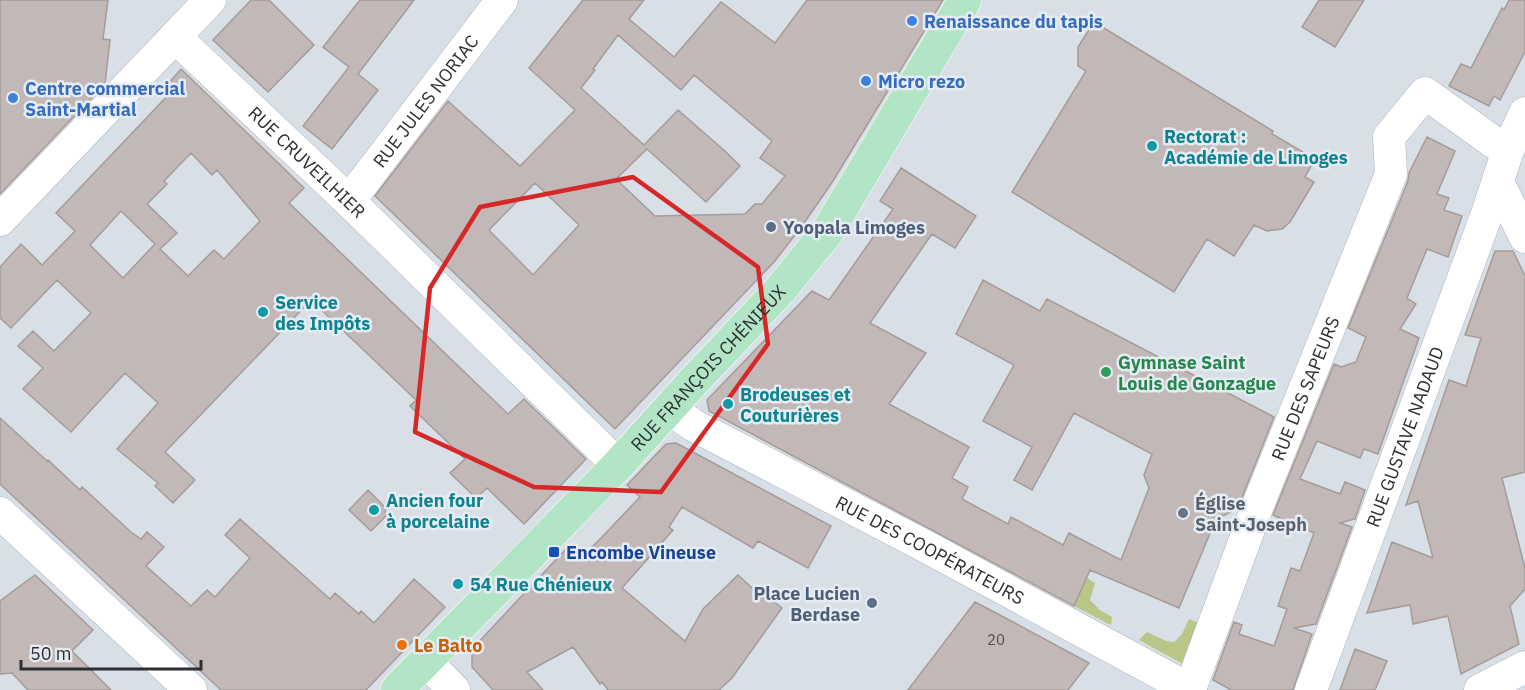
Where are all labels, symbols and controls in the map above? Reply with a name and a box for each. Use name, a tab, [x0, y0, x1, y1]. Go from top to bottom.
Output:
place label: Renaissance du tapis	[924, 10, 1103, 33]
marker: Renaissance du tapis	[905, 14, 919, 28]
street label: RUE JULES NORIAC	[368, 30, 483, 172]
place label: Micro rezo	[878, 70, 965, 93]
marker: Micro rezo	[859, 74, 873, 88]
place label: Centre commercial Saint-Martial	[25, 77, 186, 121]
marker: Centre commercial Saint-Martial	[6, 91, 20, 105]
street label: RUE CRUVEILHIER	[244, 101, 371, 223]
place label: Rectorat : Académie de Limoges	[1164, 125, 1348, 169]
marker: Rectorat : Académie de Limoges	[1145, 139, 1159, 153]
place label: Yoopala Limoges	[783, 216, 925, 239]
marker: Yoopala Limoges	[764, 220, 778, 234]
street label: RUE FRANÇOIS CHÉNIEUX	[625, 280, 790, 455]
place label: Service des Impôts	[275, 291, 370, 335]
marker: Service des Impôts	[256, 305, 270, 319]
street label: RUE DES SAPEURS	[1266, 313, 1344, 464]
street label: RUE GUSTAVE NADAUD	[1361, 343, 1448, 530]
place label: Gymnase Saint Louis de Gonzague	[1118, 351, 1276, 395]
marker: Gymnase Saint Louis de Gonzague	[1099, 365, 1113, 379]
place label: Brodeuses et Couturières	[740, 383, 851, 427]
marker: Brodeuses et Couturières	[721, 397, 735, 411]
place label: Ancien four à porcelaine	[386, 489, 490, 533]
street label: RUE DES COOPÉRATEURS	[832, 490, 1029, 609]
place label: Église Saint-Joseph	[1195, 491, 1307, 536]
marker: Ancien four à porcelaine	[367, 503, 381, 517]
marker: Église Saint-Joseph	[1176, 506, 1190, 520]
place label: Encombe Vineuse	[566, 541, 716, 564]
marker: Encombe Vineuse	[547, 545, 561, 559]
place label: 54 Rue Chénieux	[470, 573, 612, 596]
marker: 54 Rue Chénieux	[451, 577, 465, 591]
place label: Place Lucien Berdase	[753, 582, 860, 626]
marker: Place Lucien Berdase	[865, 596, 879, 610]
house number: 20	[987, 630, 1005, 649]
scale bar	[21, 633, 201, 671]
place label: Le Balto	[414, 634, 482, 657]
marker: Le Balto	[395, 638, 409, 652]
text: 50 m	[30, 642, 72, 665]

